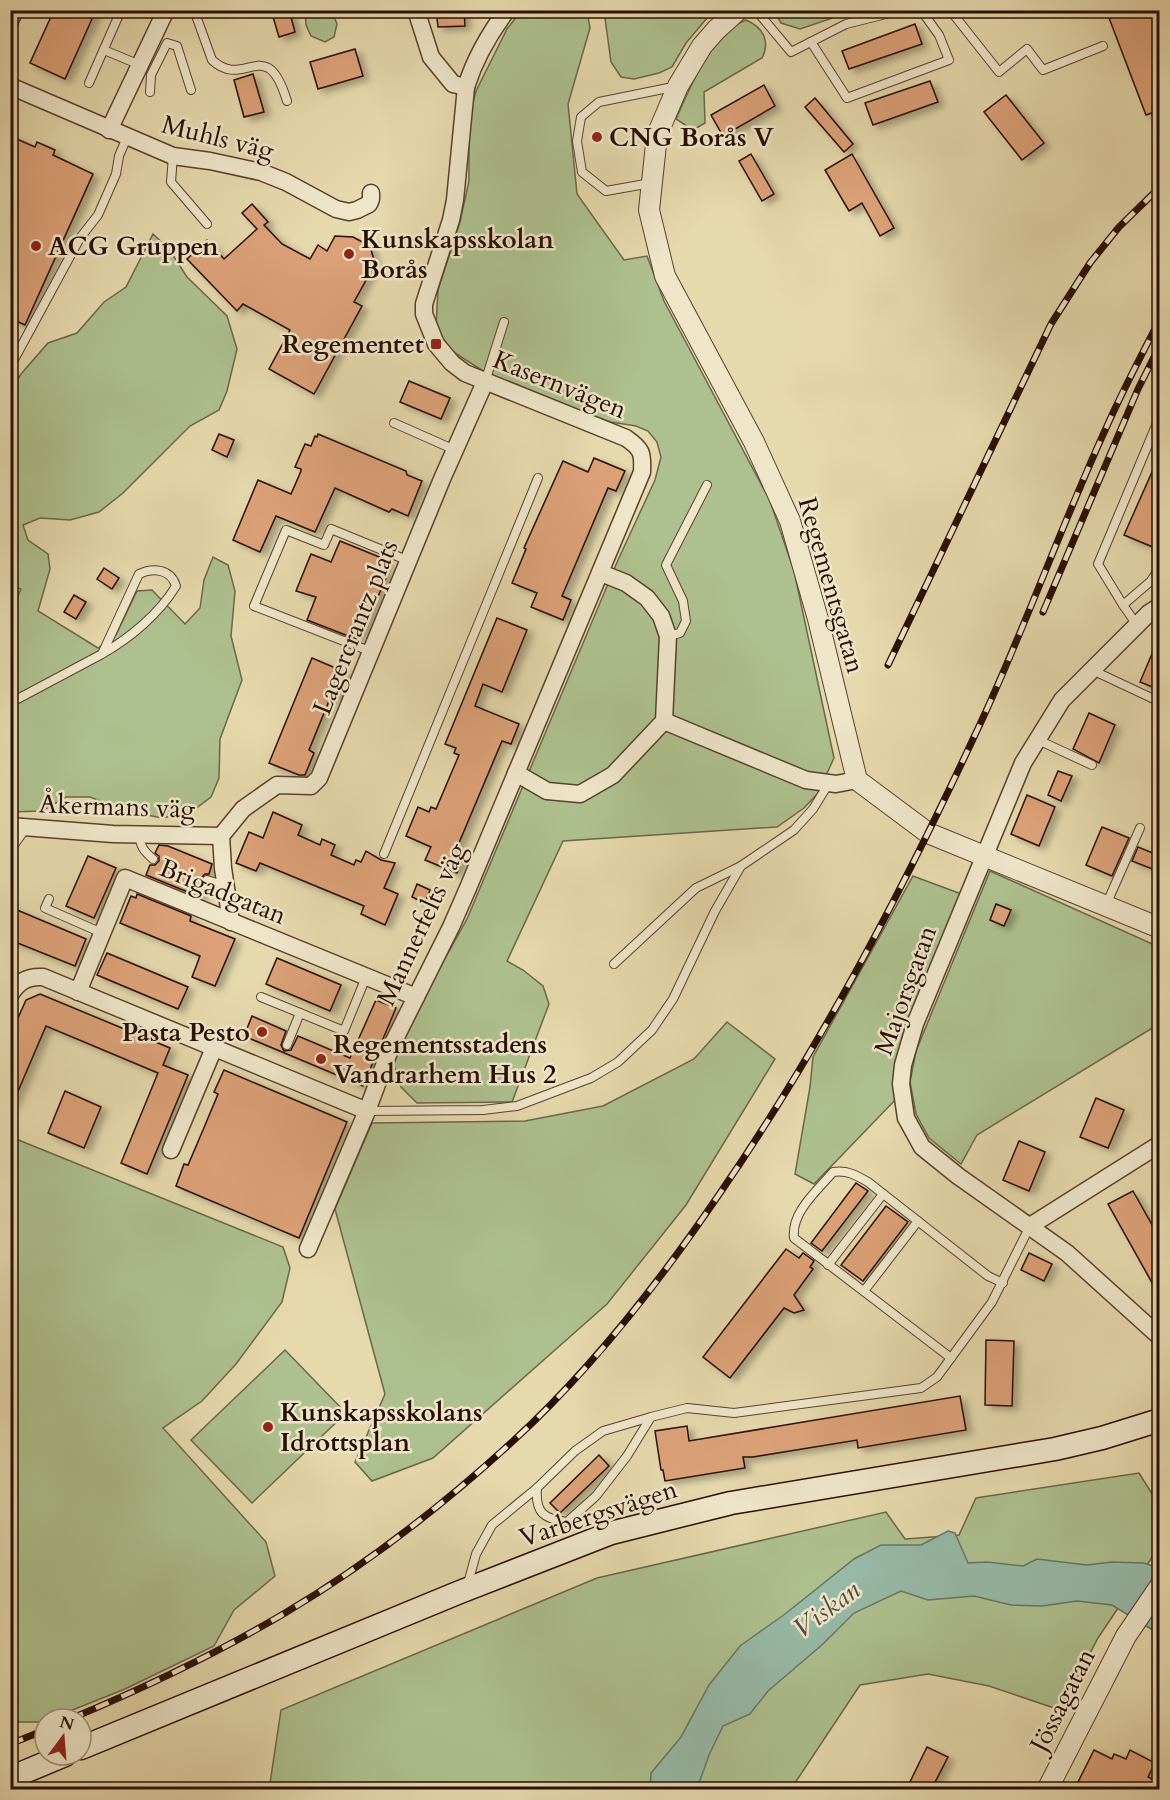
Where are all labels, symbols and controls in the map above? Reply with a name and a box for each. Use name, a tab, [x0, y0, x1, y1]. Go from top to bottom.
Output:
street label: Muhls väg	[158, 107, 278, 168]
place label: CNG Borås V	[609, 120, 775, 155]
marker: CNG Borås V	[590, 130, 604, 144]
place label: Kunskapsskolan Borås	[361, 222, 554, 287]
place label: ACG Gruppen	[48, 229, 219, 264]
marker: ACG Gruppen	[29, 239, 43, 253]
marker: Kunskapsskolan Borås	[342, 247, 356, 261]
place label: Regementet	[282, 327, 424, 362]
marker: Regementet	[429, 337, 443, 351]
street label: Kasernvägen	[488, 342, 632, 427]
street label: Regementsgatan	[790, 493, 873, 678]
street label: Lagercrantz plats	[304, 535, 406, 720]
street label: Åkermans väg	[38, 786, 196, 827]
street label: Mannerfelts väg	[368, 837, 475, 1011]
street label: Brigadgatan	[154, 850, 292, 933]
street label: Majorsgatan	[866, 920, 945, 1060]
place label: Pasta Pesto	[122, 1015, 250, 1050]
marker: Pasta Pesto	[255, 1025, 269, 1039]
place label: Regementsstadens Vandrarhem Hus 2	[333, 1027, 556, 1092]
marker: Regementsstadens Vandrarhem Hus 2	[314, 1052, 328, 1066]
place label: Kunskapsskolans Idrottsplan	[280, 1395, 483, 1460]
marker: Kunskapsskolans Idrottsplan	[261, 1420, 275, 1434]
street label: Varbergsvägen	[515, 1471, 682, 1555]
water label: Viskan	[785, 1572, 868, 1647]
street label: Jössagatan	[1020, 1642, 1103, 1761]
north arrow	[33, 1707, 93, 1767]
text: N	[57, 1711, 77, 1736]

